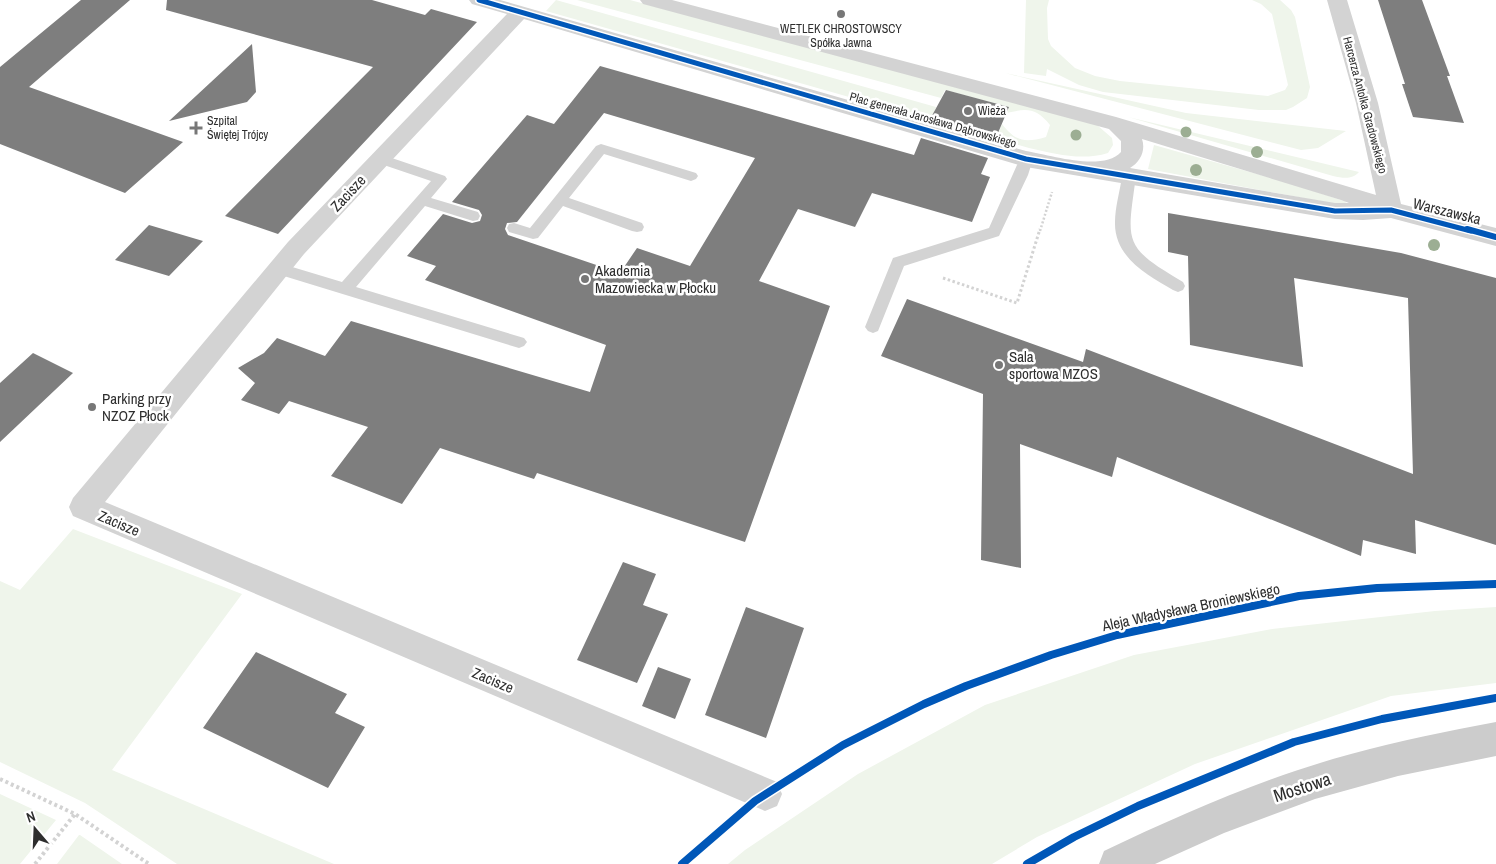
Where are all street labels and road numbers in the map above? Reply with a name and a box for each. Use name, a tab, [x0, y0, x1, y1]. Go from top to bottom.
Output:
street label: Harcerza Antolka Gradowskiego	[1339, 35, 1391, 175]
street label: Plac generała Jarosława Dąbrowskiego	[848, 88, 1018, 152]
street label: Zacisze	[326, 170, 370, 216]
street label: Warszawska	[1411, 192, 1483, 230]
street label: Zacisze	[95, 505, 143, 541]
street label: Aleja Władysława Broniewskiego	[1099, 578, 1282, 636]
street label: Zacisze	[469, 662, 517, 698]
street label: Mostowa	[1270, 766, 1334, 808]

